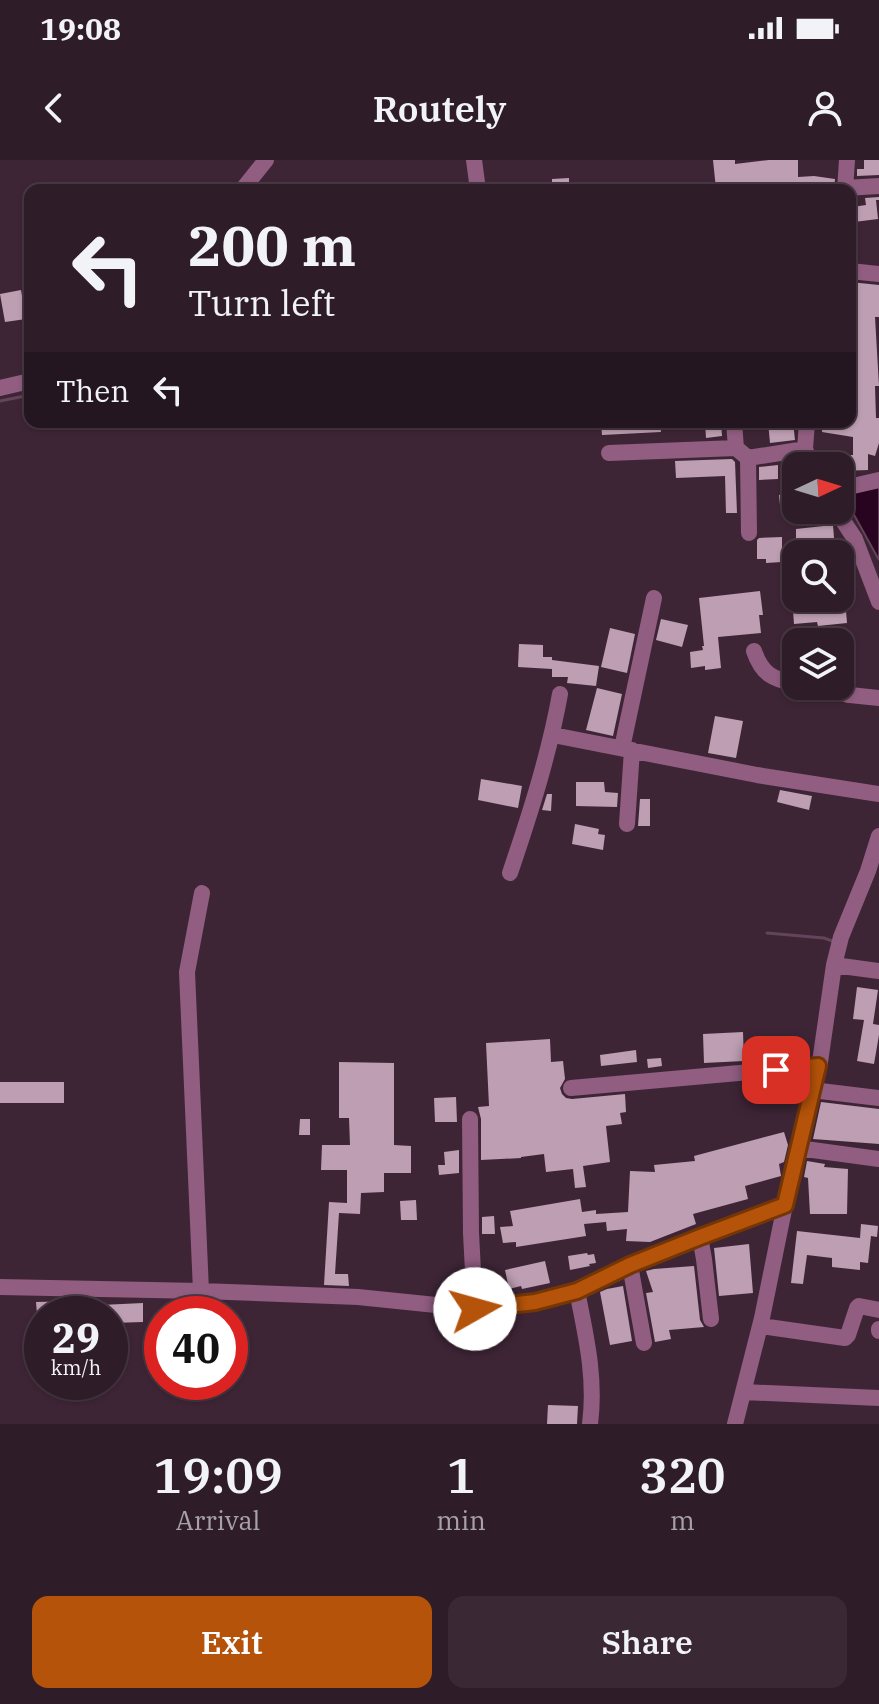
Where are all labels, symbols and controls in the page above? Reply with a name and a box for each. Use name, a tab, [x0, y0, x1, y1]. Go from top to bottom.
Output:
text: 19:08	[40, 9, 121, 48]
text: Routely	[373, 85, 506, 132]
icon: back	[32, 86, 76, 130]
icon: person	[803, 86, 847, 130]
text: 200 m	[188, 209, 356, 281]
icon: left	[56, 216, 160, 320]
text: Turn left	[188, 279, 335, 326]
icon: left	[146, 368, 190, 412]
text: Then	[56, 371, 130, 410]
north arrow	[782, 452, 854, 524]
map controls	[782, 452, 854, 700]
button: search	[782, 540, 854, 612]
button: layers	[782, 628, 854, 700]
pin	[742, 1036, 810, 1104]
icon: arrive	[754, 1048, 798, 1092]
position arrow	[433, 1267, 517, 1351]
speed limit sign: 40	[144, 1296, 248, 1400]
text: 29	[52, 1312, 100, 1364]
text: km/h	[51, 1354, 101, 1381]
text: 19:09	[153, 1444, 283, 1506]
text: 1	[447, 1444, 475, 1506]
text: 320	[639, 1444, 726, 1506]
text: Arrival	[176, 1503, 260, 1537]
text: min	[436, 1503, 486, 1537]
text: m	[670, 1503, 695, 1537]
button: Exit	[32, 1596, 432, 1688]
button: Share	[448, 1596, 847, 1688]

